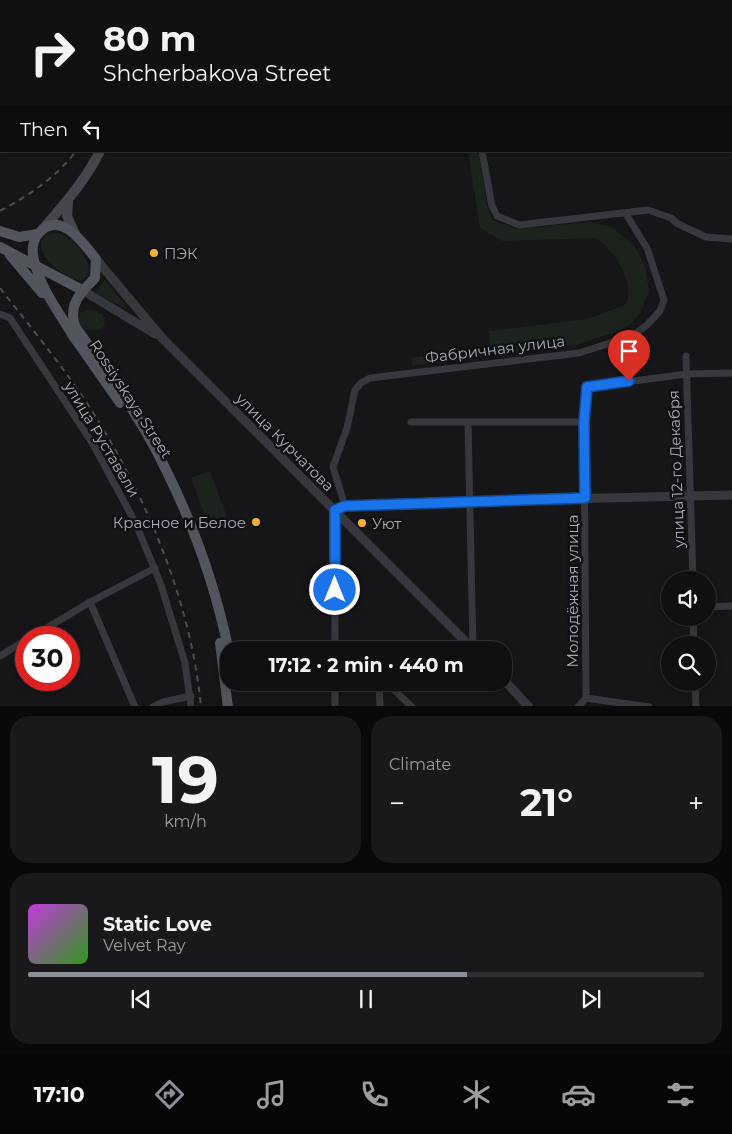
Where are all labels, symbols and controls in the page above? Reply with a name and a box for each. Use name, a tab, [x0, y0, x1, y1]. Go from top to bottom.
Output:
text: 80 m	[103, 17, 197, 60]
icon: right	[20, 20, 85, 85]
text: Shcherbakova Street	[103, 60, 331, 87]
icon: left	[78, 115, 106, 143]
text: Then	[20, 118, 68, 141]
place label: ПЭК	[164, 244, 198, 263]
marker: ПЭК	[148, 247, 160, 259]
pin	[608, 330, 650, 381]
street label: Фабричная улица	[424, 331, 566, 367]
street label: Rossiyskaya Street	[86, 336, 176, 462]
icon: arrive	[615, 337, 643, 365]
street label: улица Руставели	[59, 377, 144, 500]
street label: улица Курчатова	[231, 388, 338, 495]
street label: улица 12-го Декабря	[664, 390, 688, 549]
place label: Красное и Белое	[113, 513, 246, 532]
place label: Уют	[372, 514, 402, 533]
street label: Молодёжная улица	[563, 515, 582, 667]
marker: Красное и Белое	[250, 516, 262, 528]
marker: Уют	[356, 517, 368, 529]
position arrow	[308, 563, 360, 615]
map controls	[661, 571, 716, 691]
button: sound	[661, 571, 716, 626]
speed limit sign: 30	[15, 626, 80, 691]
button: search	[661, 636, 716, 691]
text: 17:12 · 2 min · 440 m	[268, 654, 464, 677]
text: 19	[152, 740, 219, 819]
text: Climate	[389, 755, 451, 774]
text: 21°	[520, 779, 573, 826]
text: −	[389, 786, 405, 820]
text: +	[688, 786, 704, 820]
text: km/h	[164, 812, 207, 831]
text: Static Love	[103, 913, 212, 936]
text: Velvet Ray	[103, 936, 185, 955]
icon: previous	[127, 985, 155, 1013]
icon: pause	[352, 985, 380, 1013]
icon: next	[577, 985, 605, 1013]
icon: directions	[152, 1077, 187, 1112]
icon: music	[254, 1077, 289, 1112]
icon: phone	[357, 1077, 392, 1112]
icon: climate	[459, 1077, 494, 1112]
icon: car	[561, 1077, 596, 1112]
icon: filters	[663, 1077, 698, 1112]
text: 17:10	[34, 1081, 85, 1108]

